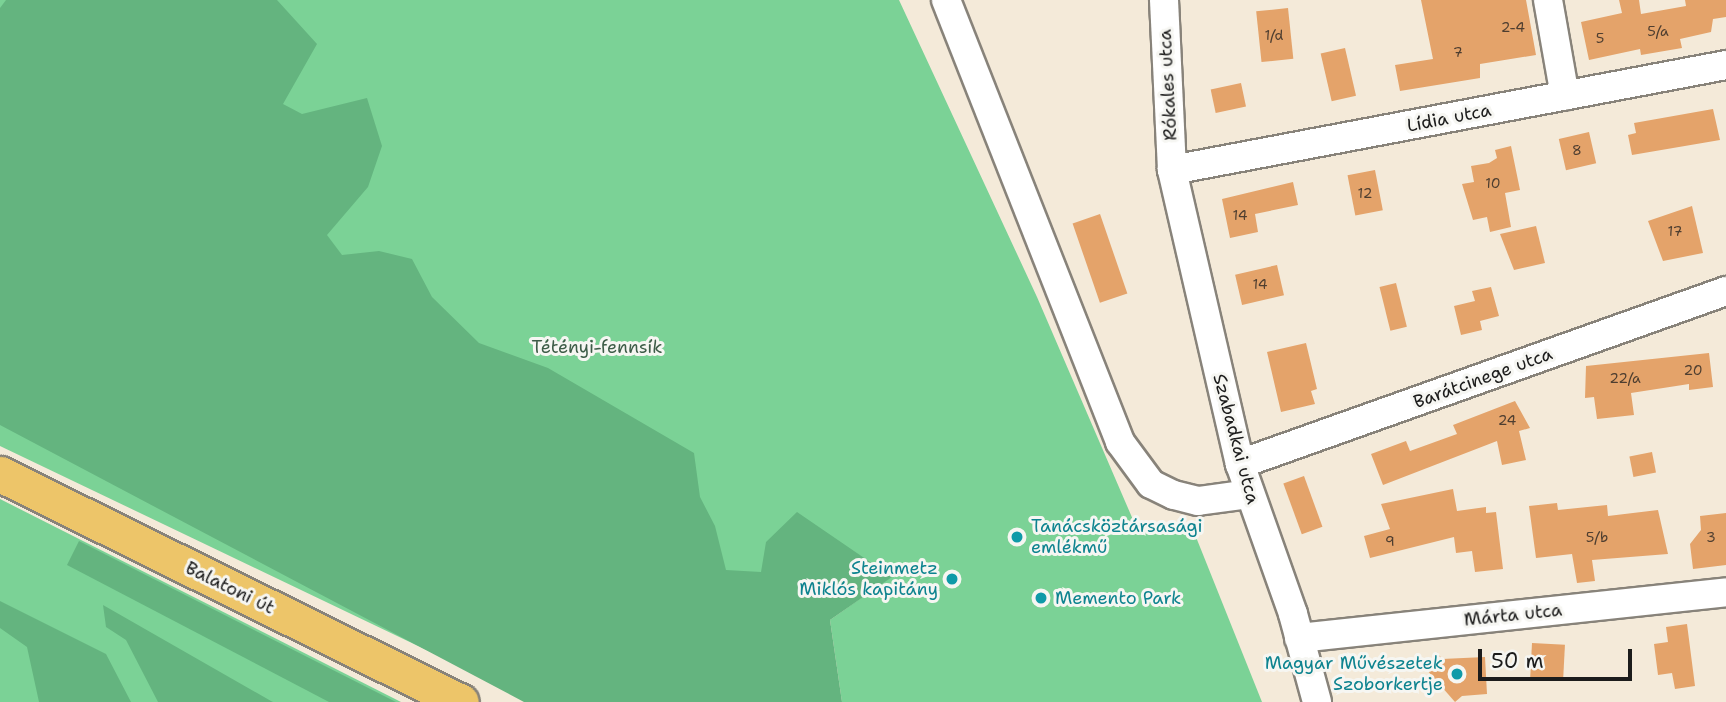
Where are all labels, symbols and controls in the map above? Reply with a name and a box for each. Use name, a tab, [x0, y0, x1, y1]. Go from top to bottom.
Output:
house number: 2-4	[1501, 19, 1525, 35]
house number: 5/a	[1647, 23, 1669, 39]
house number: 1/d	[1265, 27, 1283, 43]
street label: Rókales utca	[1154, 29, 1182, 141]
house number: 5	[1596, 30, 1604, 46]
house number: 7	[1453, 44, 1463, 60]
street label: Lídia utca	[1405, 99, 1493, 137]
house number: 8	[1572, 142, 1582, 158]
house number: 10	[1485, 175, 1501, 191]
house number: 12	[1358, 185, 1372, 201]
house number: 14	[1232, 207, 1248, 223]
house number: 17	[1668, 223, 1682, 239]
house number: 14	[1252, 276, 1268, 292]
park label: Tétényi-fennsík	[531, 336, 663, 358]
street label: Barátcinege utca	[1411, 343, 1555, 413]
house number: 20	[1683, 362, 1703, 378]
house number: 22/a	[1609, 370, 1641, 386]
street label: Szabadkai utca	[1208, 372, 1264, 506]
house number: 24	[1498, 412, 1516, 428]
place label: Tanácsköztársasági emlékmű	[1031, 516, 1203, 558]
marker: Tanácsköztársasági emlékmű	[1009, 529, 1025, 545]
house number: 5/b	[1586, 529, 1608, 545]
house number: 3	[1706, 529, 1716, 545]
house number: 9	[1385, 533, 1395, 549]
street label: Balatoni út	[182, 557, 278, 619]
place label: Steinmetz Miklós kapitány	[799, 558, 938, 600]
marker: Steinmetz Miklós kapitány	[944, 571, 960, 587]
place label: Memento Park	[1055, 587, 1181, 609]
marker: Memento Park	[1033, 590, 1049, 606]
street label: Márta utca	[1463, 599, 1563, 631]
scale bar	[1481, 636, 1635, 680]
text: 50 m	[1491, 647, 1544, 675]
place label: Magyar Művészetek Szoborkertje	[1265, 653, 1443, 696]
marker: Magyar Művészetek Szoborkertje	[1449, 666, 1465, 682]

